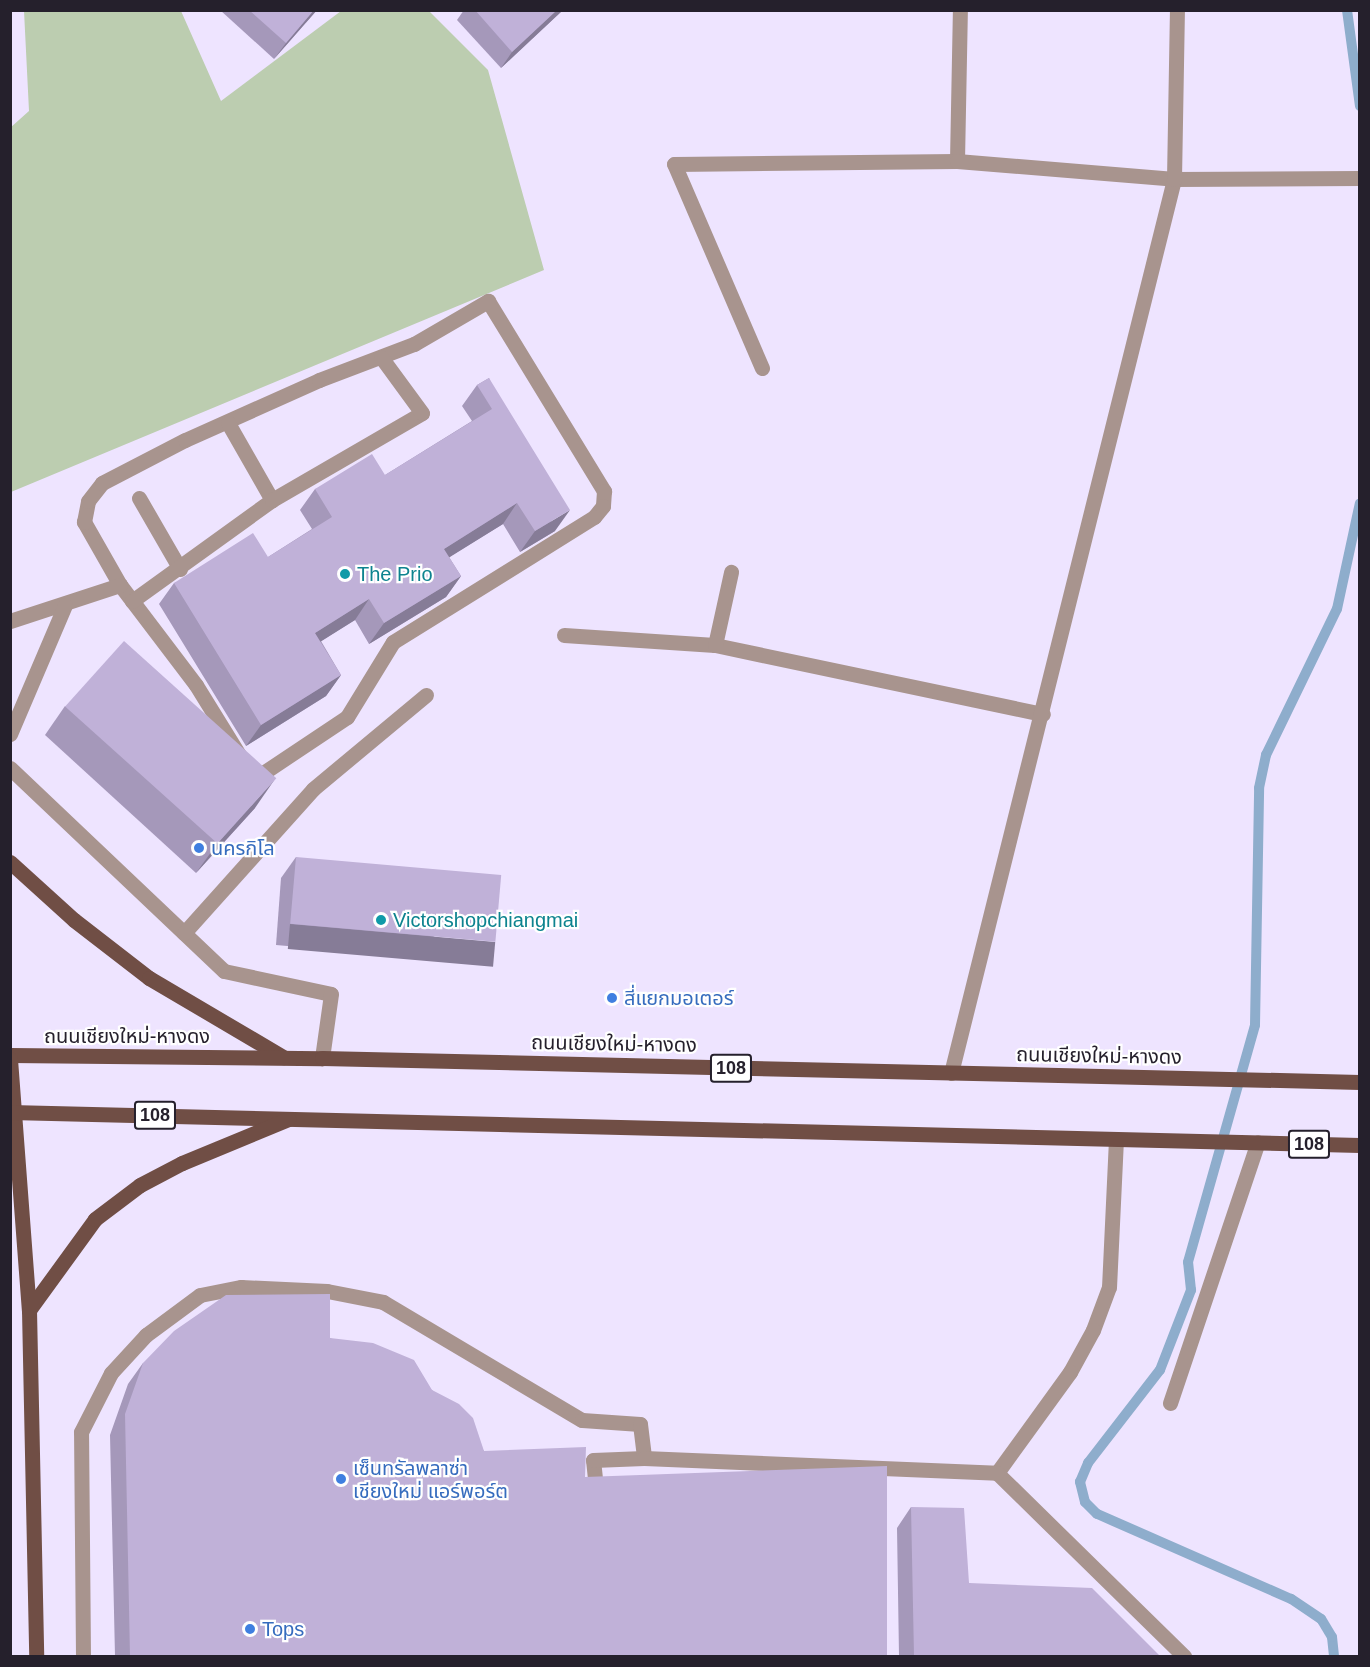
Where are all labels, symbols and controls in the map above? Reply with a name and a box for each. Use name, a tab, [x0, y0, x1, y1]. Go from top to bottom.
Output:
place label: The Prio	[357, 562, 433, 586]
marker: The Prio	[338, 567, 352, 581]
place label: นครกิโล	[211, 836, 275, 860]
marker: นครกิโล	[192, 841, 206, 855]
place label: Victorshopchiangmai	[393, 908, 578, 932]
marker: Victorshopchiangmai	[374, 913, 388, 927]
place label: สี่แยกมอเตอร์	[624, 986, 733, 1010]
marker: สี่แยกมอเตอร์	[605, 991, 619, 1005]
street label: ถนนเชียงใหม่-หางดง	[44, 1024, 210, 1048]
street label: ถนนเชียงใหม่-หางดง	[531, 1031, 697, 1057]
street label: ถนนเชียงใหม่-หางดง	[1016, 1043, 1182, 1069]
road number: 108	[708, 1053, 754, 1083]
road number: 108	[132, 1100, 178, 1130]
road number: 108	[1286, 1129, 1332, 1159]
place label: เซ็นทรัลพลาซ่า เชียงใหม่ แอร์พอร์ต	[353, 1456, 508, 1503]
marker: เซ็นทรัลพลาซ่า เชียงใหม่ แอร์พอร์ต	[334, 1472, 348, 1486]
place label: Tops	[262, 1617, 304, 1641]
marker: Tops	[243, 1622, 257, 1636]

